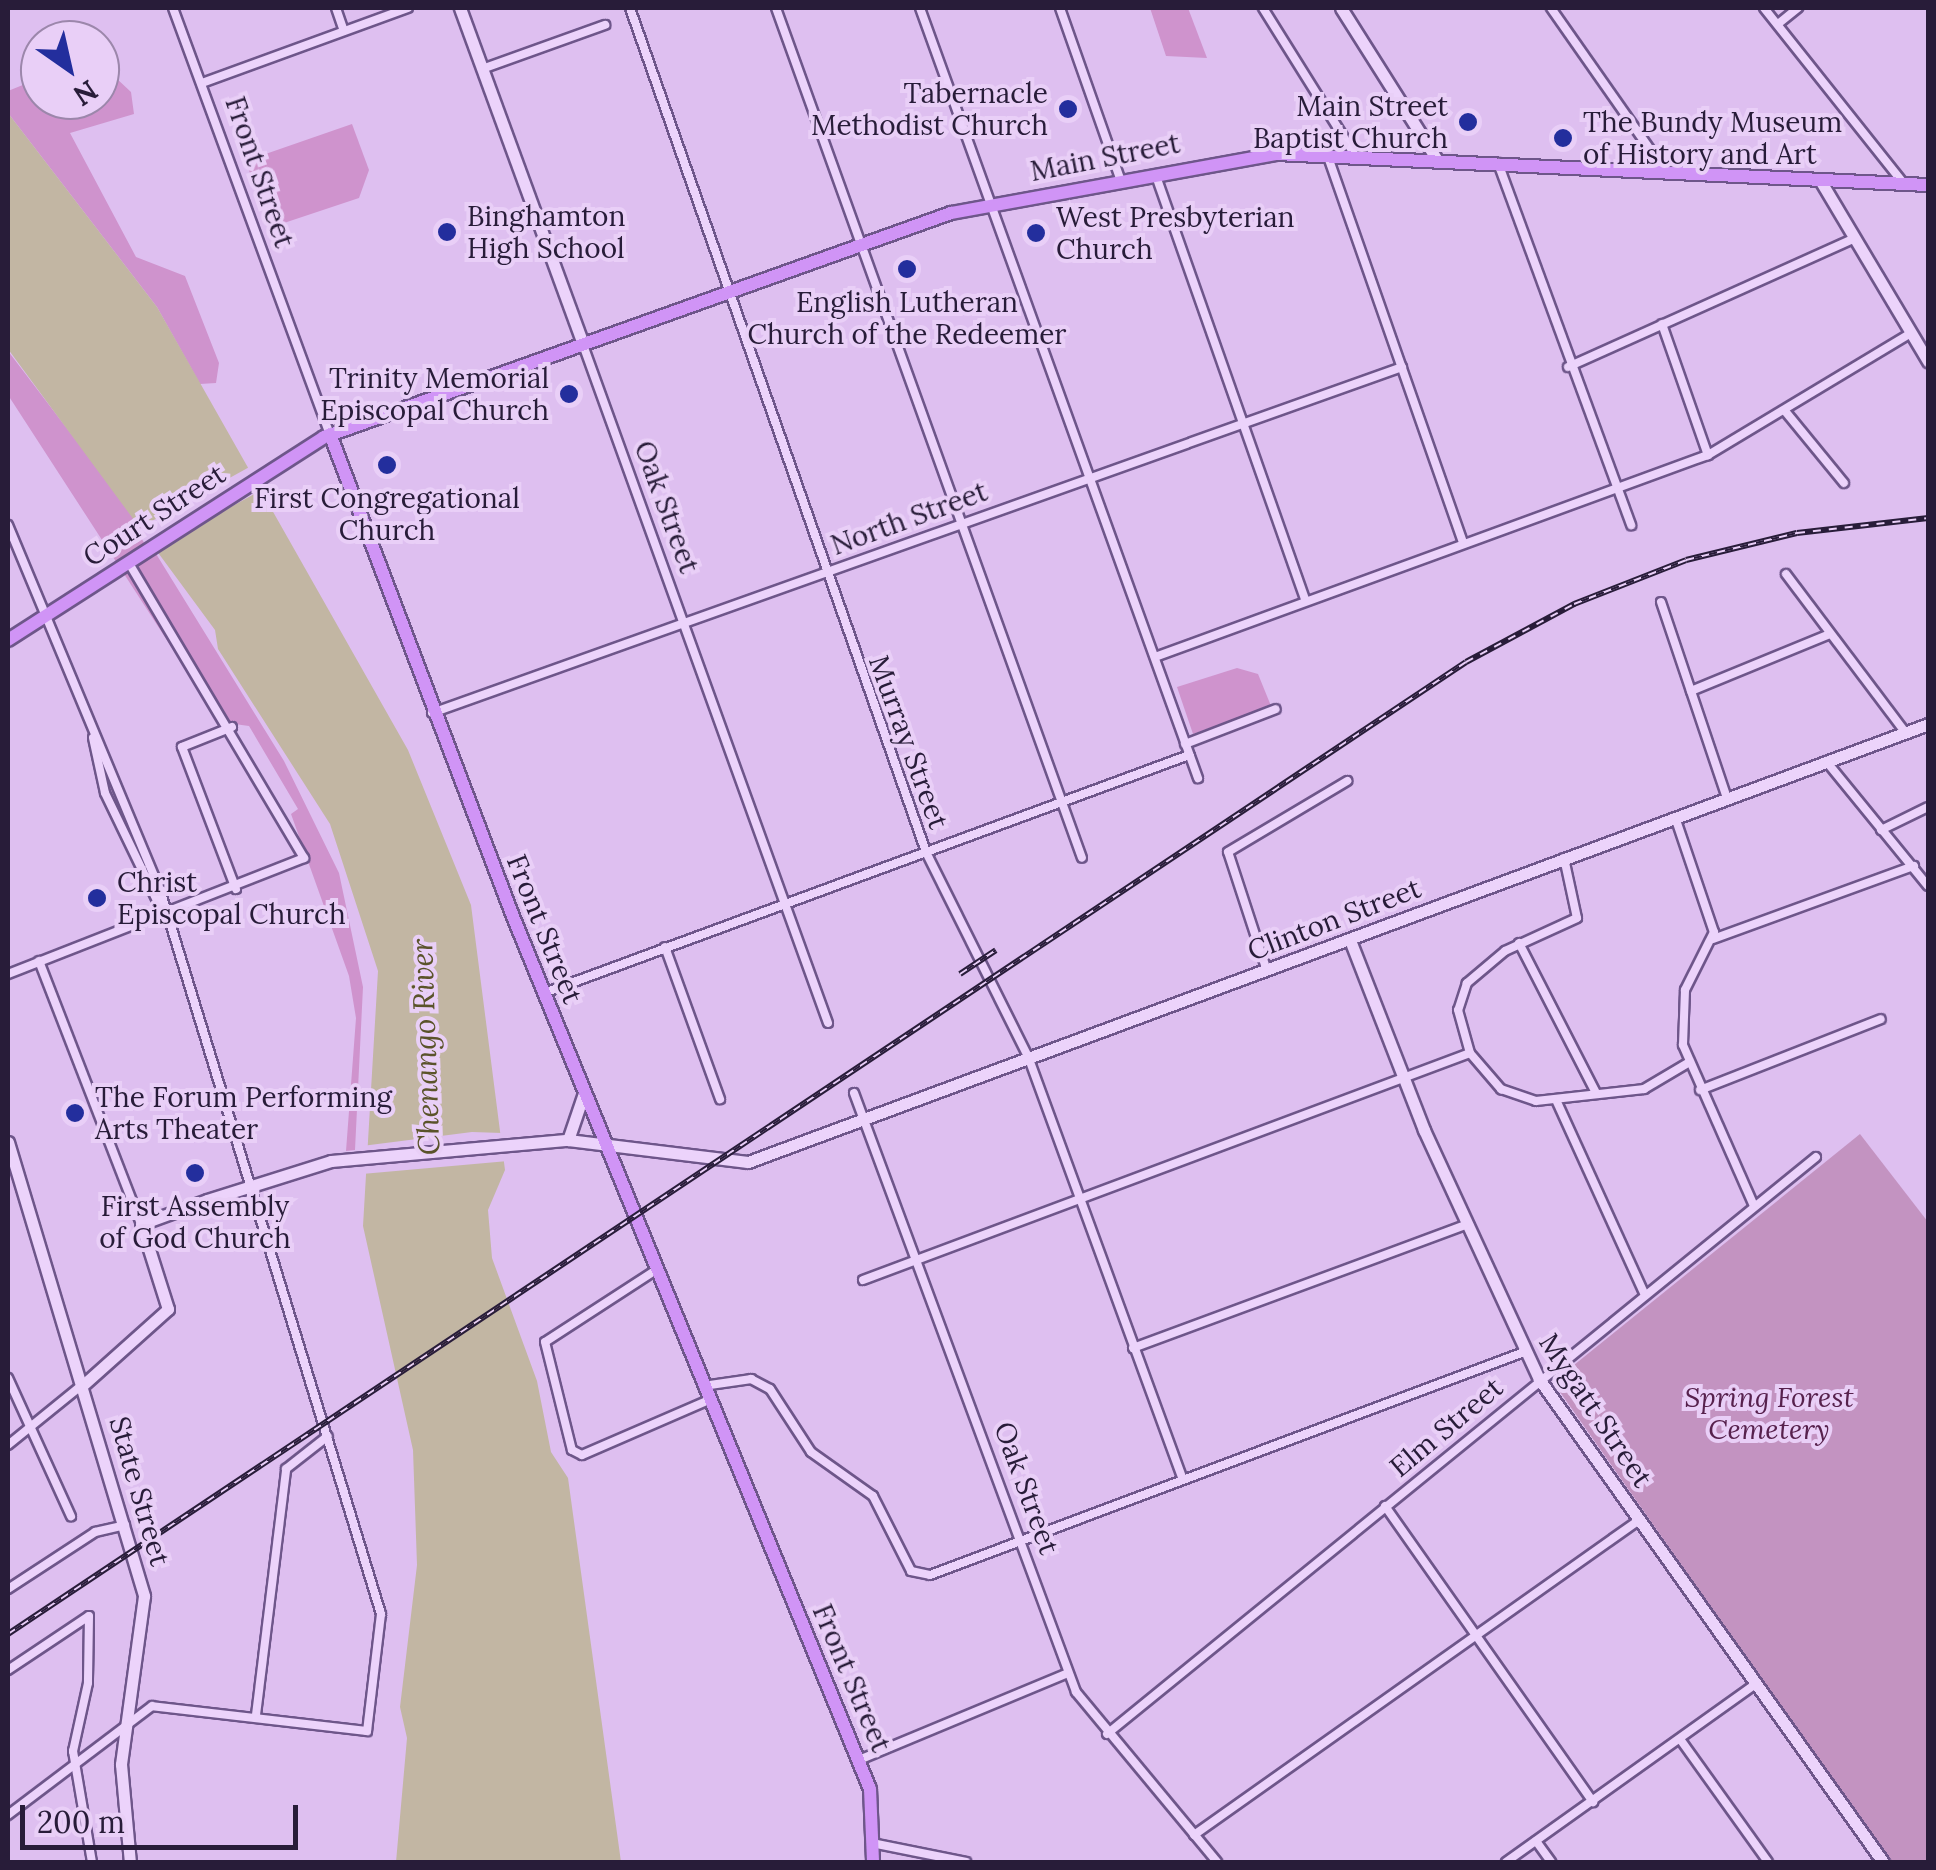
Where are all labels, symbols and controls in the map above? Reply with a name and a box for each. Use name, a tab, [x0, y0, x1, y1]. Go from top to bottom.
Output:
north arrow	[20, 20, 120, 120]
text: N	[67, 72, 105, 114]
place label: Tabernacle Methodist Church	[811, 76, 1048, 142]
place label: Main Street Baptist Church	[1253, 89, 1448, 155]
street label: Front Street	[218, 92, 302, 252]
marker: Tabernacle Methodist Church	[1057, 98, 1079, 120]
place label: The Bundy Museum of History and Art	[1583, 105, 1842, 171]
marker: Main Street Baptist Church	[1457, 111, 1479, 133]
street label: Main Street	[1027, 126, 1183, 188]
marker: The Bundy Museum of History and Art	[1552, 127, 1574, 149]
place label: Binghamton High School	[467, 199, 625, 265]
place label: West Presbyterian Church	[1056, 200, 1295, 266]
marker: Binghamton High School	[436, 221, 458, 243]
marker: West Presbyterian Church	[1025, 222, 1047, 244]
marker: English Lutheran Church of the Redeemer	[896, 258, 918, 280]
place label: English Lutheran Church of the Redeemer	[748, 285, 1066, 351]
place label: Trinity Memorial Episcopal Church	[320, 361, 549, 427]
marker: Trinity Memorial Episcopal Church	[558, 383, 580, 405]
street label: Oak Street	[628, 436, 706, 578]
marker: First Congregational Church	[376, 454, 398, 476]
street label: Court Street	[77, 457, 231, 573]
street label: North Street	[826, 474, 992, 562]
place label: First Congregational Church	[254, 481, 520, 547]
street label: Murray Street	[862, 651, 956, 833]
street label: Front Street	[500, 850, 590, 1008]
place label: Christ Episcopal Church	[117, 865, 346, 931]
street label: Clinton Street	[1243, 871, 1425, 967]
marker: Christ Episcopal Church	[86, 887, 108, 909]
water label: Chenango River	[403, 938, 447, 1156]
place label: The Forum Performing Arts Theater	[95, 1080, 392, 1146]
marker: The Forum Performing Arts Theater	[64, 1102, 86, 1124]
marker: First Assembly of God Church	[184, 1162, 206, 1184]
place label: First Assembly of God Church	[99, 1189, 291, 1255]
street label: Mygatt Street	[1532, 1327, 1660, 1493]
street label: Elm Street	[1383, 1370, 1509, 1484]
park label: Spring Forest Cemetery	[1684, 1380, 1854, 1446]
street label: State Street	[103, 1413, 177, 1569]
street label: Oak Street	[988, 1417, 1066, 1559]
street label: Front Street	[806, 1599, 898, 1757]
scale bar	[25, 1785, 302, 1847]
text: 200 m	[37, 1803, 125, 1841]

